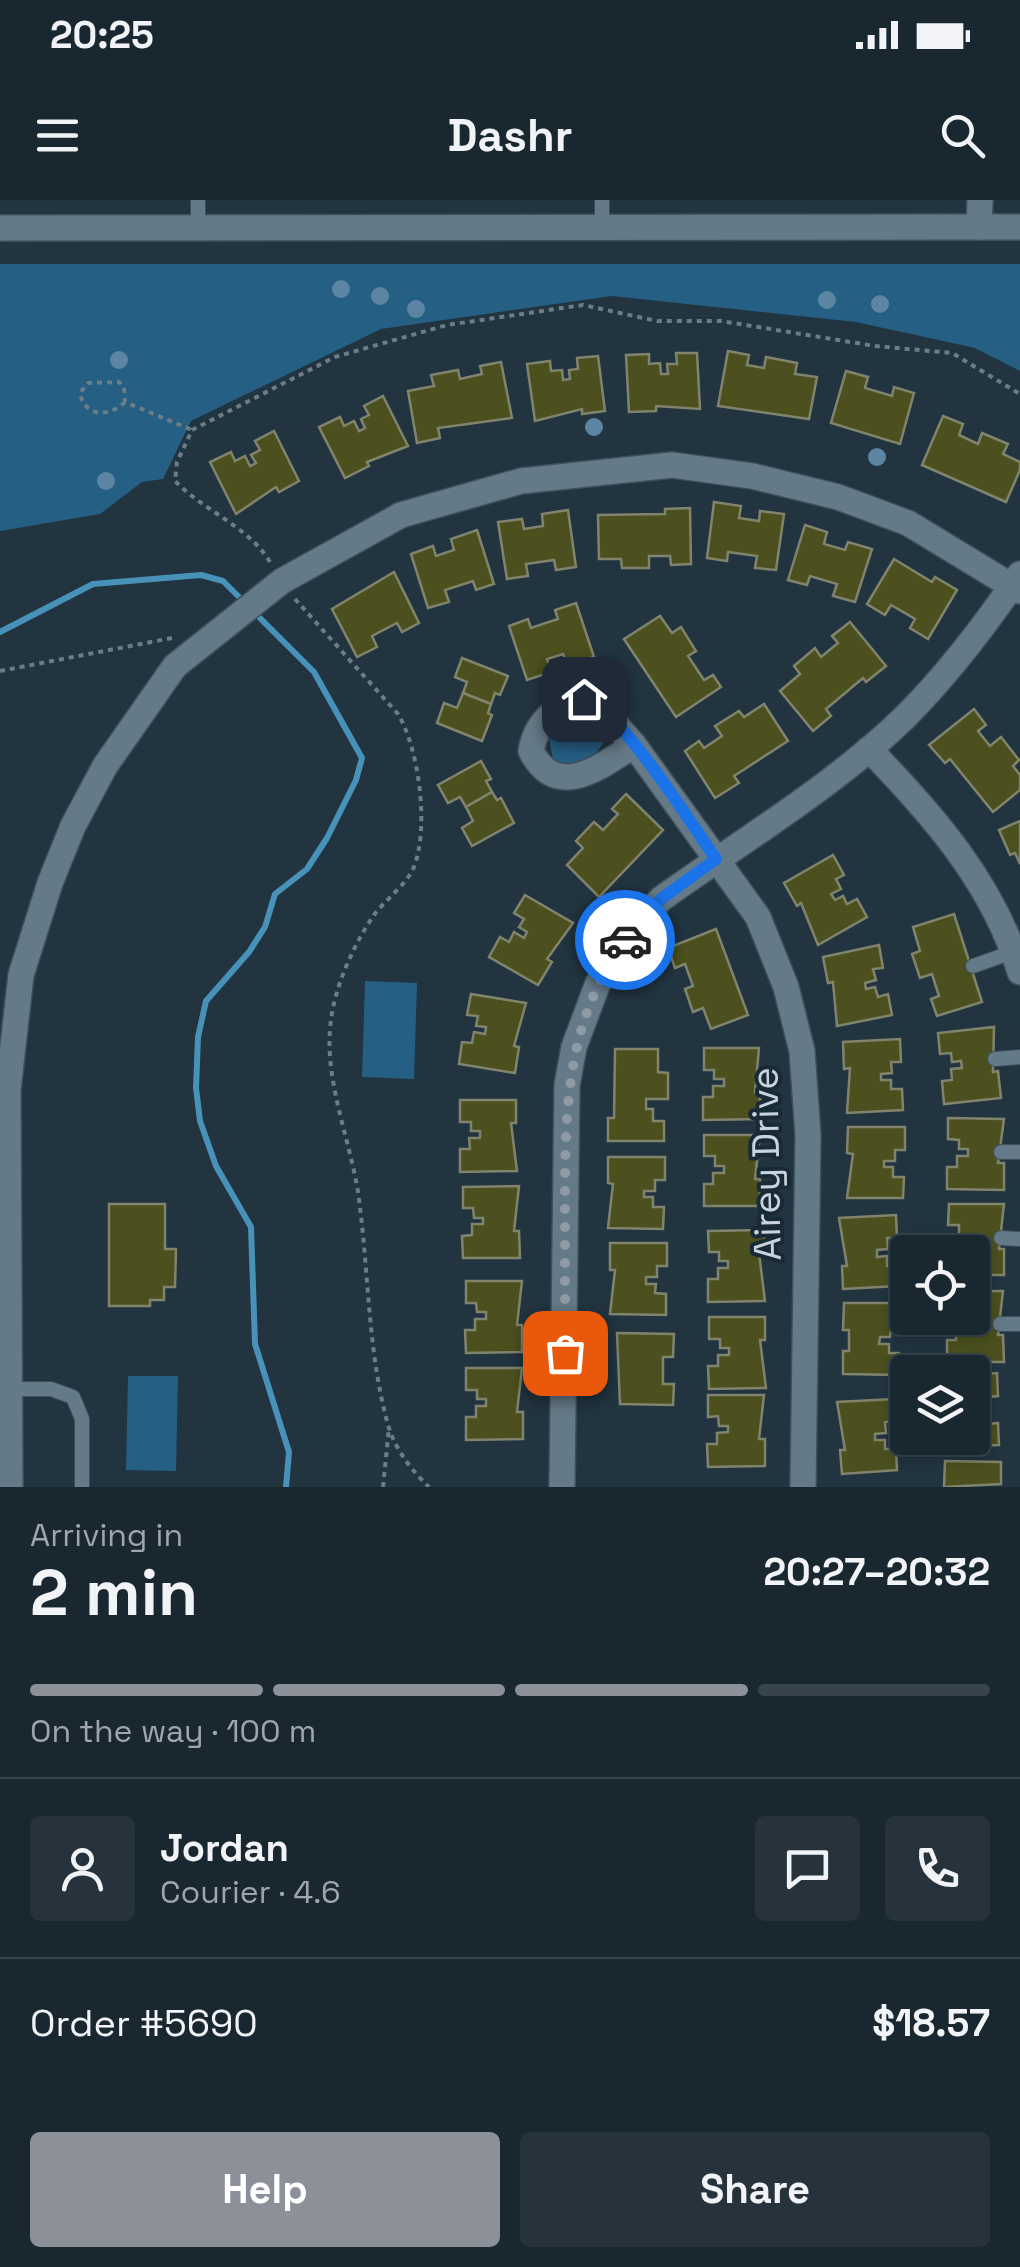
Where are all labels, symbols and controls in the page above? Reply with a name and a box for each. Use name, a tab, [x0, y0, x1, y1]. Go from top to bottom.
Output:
text: 20:25	[50, 11, 154, 59]
text: Dashr	[448, 107, 572, 164]
icon: menu	[30, 108, 85, 163]
icon: search	[935, 108, 990, 163]
pin	[542, 657, 627, 742]
icon: home	[557, 672, 612, 727]
courier	[575, 890, 675, 990]
icon: car	[598, 913, 653, 968]
street label: Airey Drive	[740, 1067, 792, 1261]
map controls	[890, 1235, 990, 1455]
button: locate	[890, 1235, 990, 1335]
pin	[523, 1311, 608, 1396]
icon: bag	[538, 1326, 593, 1381]
button: layers	[890, 1355, 990, 1455]
text: Arriving in	[30, 1515, 183, 1555]
text: 20:27–20:32	[763, 1548, 990, 1596]
text: 2 min	[30, 1551, 198, 1634]
text: On the way · 100 m	[30, 1711, 316, 1751]
button: person	[30, 1816, 135, 1921]
button: chat	[755, 1816, 860, 1921]
button: phone	[885, 1816, 990, 1921]
text: Jordan	[160, 1824, 289, 1872]
text: Courier · 4.6	[160, 1872, 341, 1912]
text: Order #5690	[30, 1999, 258, 2047]
text: $18.57	[872, 1999, 990, 2047]
button: Help	[30, 2132, 500, 2247]
button: Share	[520, 2132, 990, 2247]

